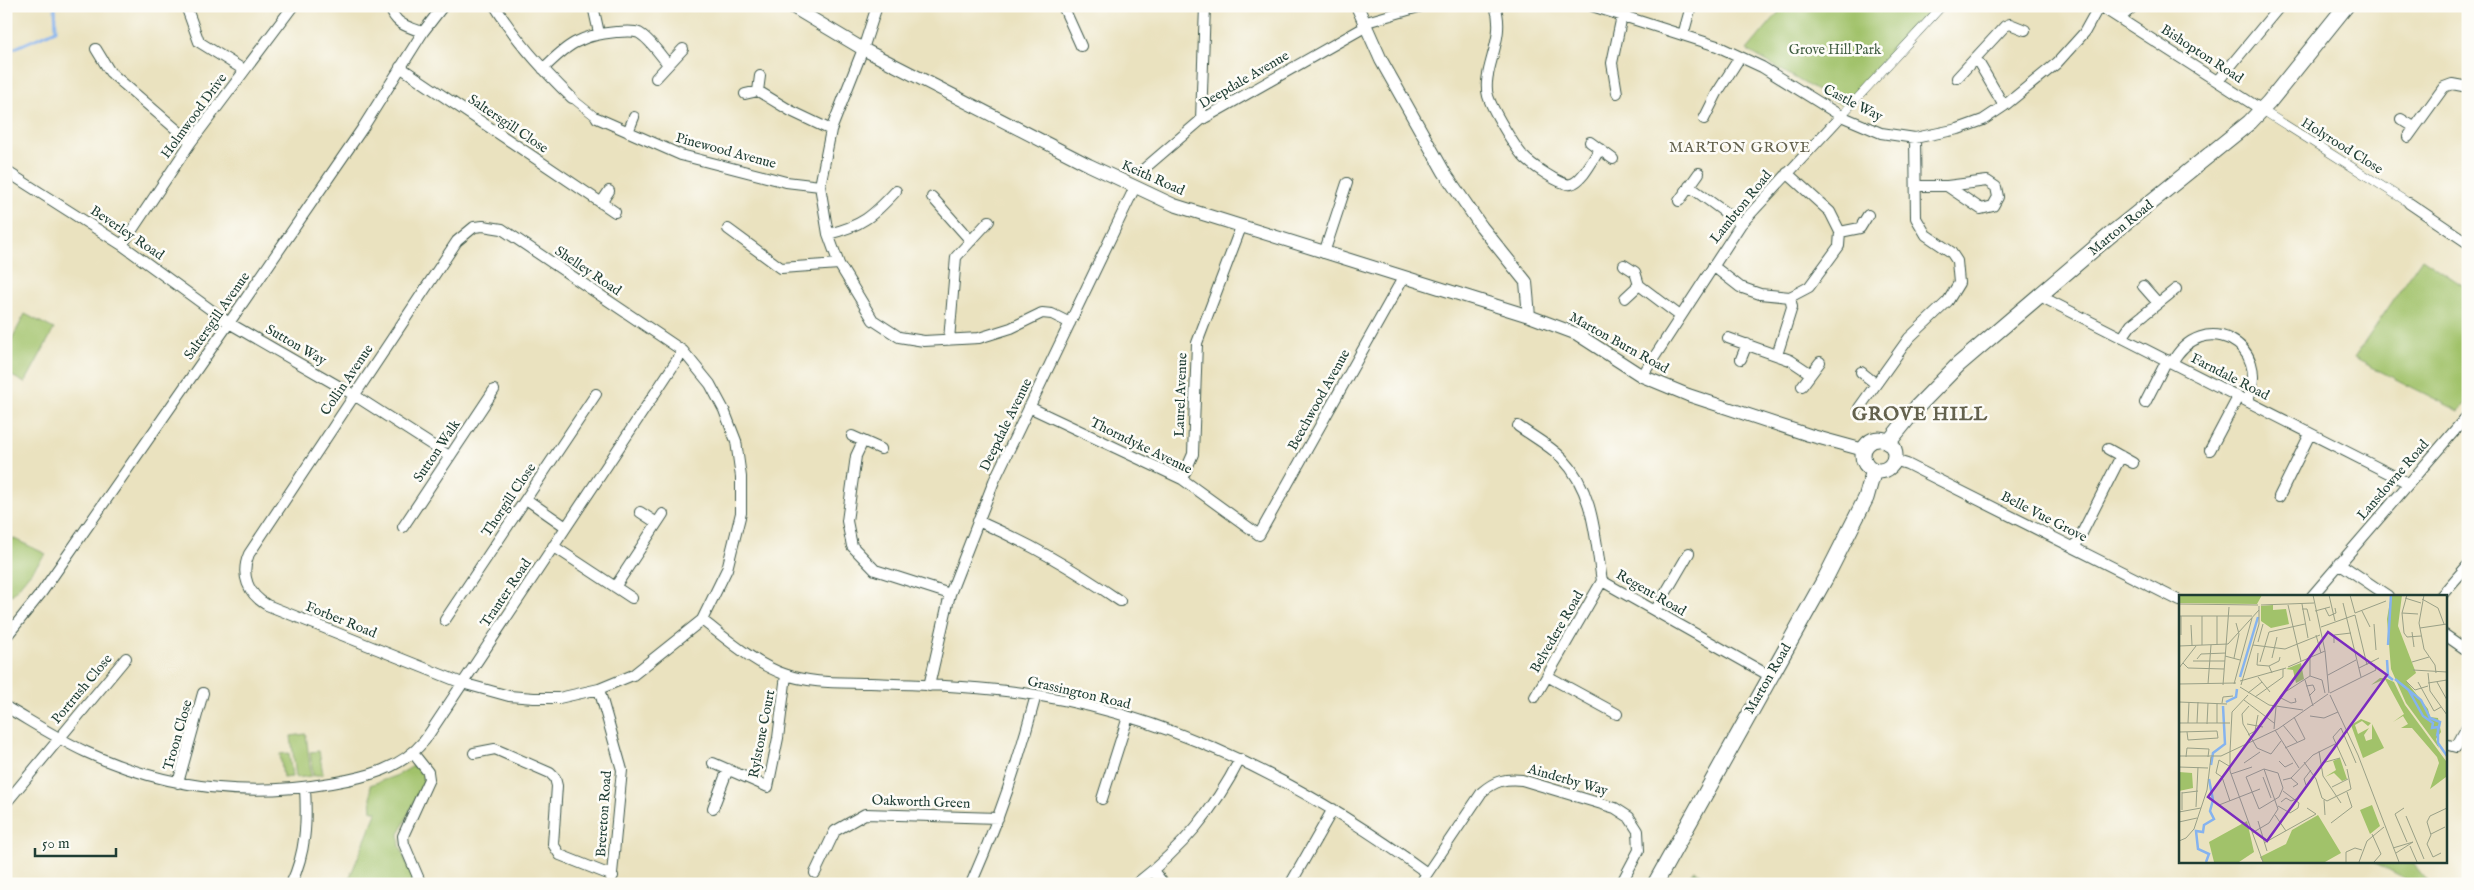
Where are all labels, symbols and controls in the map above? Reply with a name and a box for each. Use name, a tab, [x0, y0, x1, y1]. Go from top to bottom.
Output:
street label: Bishopton Road	[2157, 21, 2247, 88]
park label: Grove Hill Park	[1789, 41, 1882, 59]
street label: Deepdale Avenue	[1196, 47, 1293, 113]
street label: Holmwood Drive	[157, 69, 231, 162]
street label: Castle Way	[1820, 80, 1886, 126]
street label: Saltersgill Close	[464, 91, 552, 158]
street label: Holyrood Close	[2298, 114, 2387, 179]
street label: Pinewood Avenue	[674, 129, 779, 173]
district label: MARTON GROVE	[1669, 138, 1811, 157]
street label: Keith Road	[1119, 156, 1188, 200]
street label: Lambton Road	[1706, 166, 1776, 247]
street label: Marton Road	[2085, 196, 2158, 260]
street label: Beverley Road	[87, 202, 168, 265]
street label: Shelley Road	[551, 242, 625, 300]
street label: Saltersgill Avenue	[180, 268, 254, 363]
street label: Marton Burn Road	[1566, 308, 1672, 378]
street label: Sutton Way	[262, 320, 330, 370]
street label: Collin Avenue	[317, 340, 378, 419]
street label: Beechwood Avenue	[1284, 346, 1355, 454]
street label: Farndale Road	[2188, 350, 2273, 405]
street label: Laurel Avenue	[1171, 352, 1191, 438]
street label: Deepdale Avenue	[976, 375, 1037, 474]
district label: GROVE HILL	[1852, 403, 1988, 427]
street label: Thorndyke Avenue	[1087, 413, 1196, 479]
street label: Sutton Walk	[409, 416, 465, 486]
street label: Lansdowne Road	[2353, 436, 2433, 524]
street label: Thorgill Close	[478, 459, 541, 540]
street label: Belle Vue Grove	[1998, 488, 2091, 547]
street label: Tranter Road	[477, 555, 536, 631]
street label: Regent Road	[1613, 566, 1690, 621]
street label: Belvedere Road	[1526, 587, 1588, 676]
inset map	[2179, 595, 2446, 862]
street label: Forber Road	[303, 598, 380, 643]
street label: Marton Road	[1741, 640, 1796, 718]
street label: Portrush Close	[48, 650, 117, 728]
street label: Grassington Road	[1026, 672, 1133, 714]
street label: Rylstone Court	[745, 688, 779, 780]
street label: Troon Close	[159, 697, 197, 772]
street label: Ainderby Way	[1525, 760, 1610, 800]
street label: Brereton Road	[592, 770, 616, 858]
street label: Oakworth Green	[871, 791, 971, 813]
scale bar	[35, 825, 116, 857]
text: 50 m	[42, 834, 70, 853]

